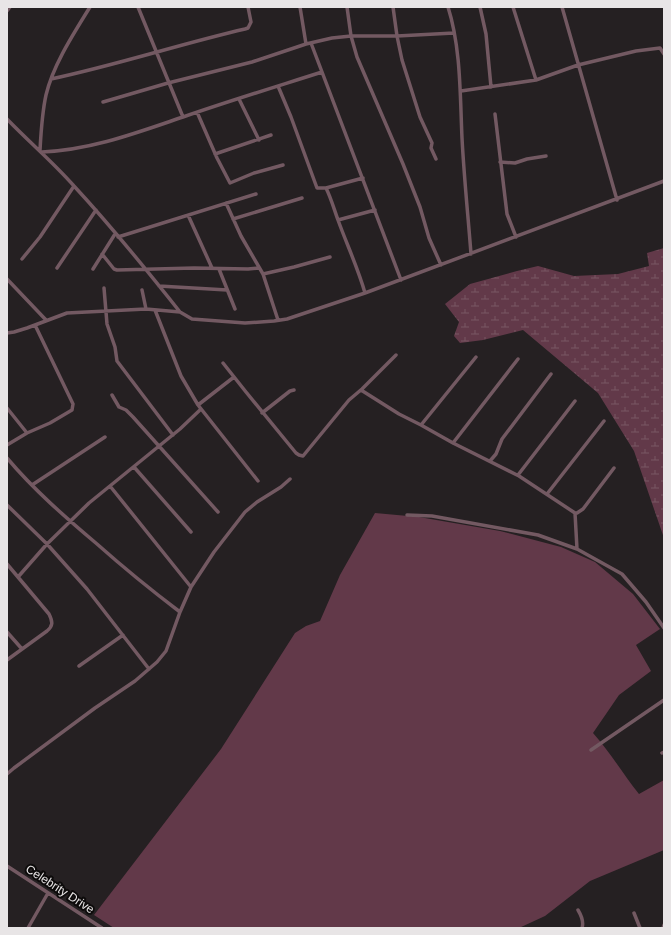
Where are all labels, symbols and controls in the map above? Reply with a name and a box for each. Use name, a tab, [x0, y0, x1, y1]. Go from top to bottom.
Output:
street label: Celebrity Drive	[23, 862, 97, 916]

